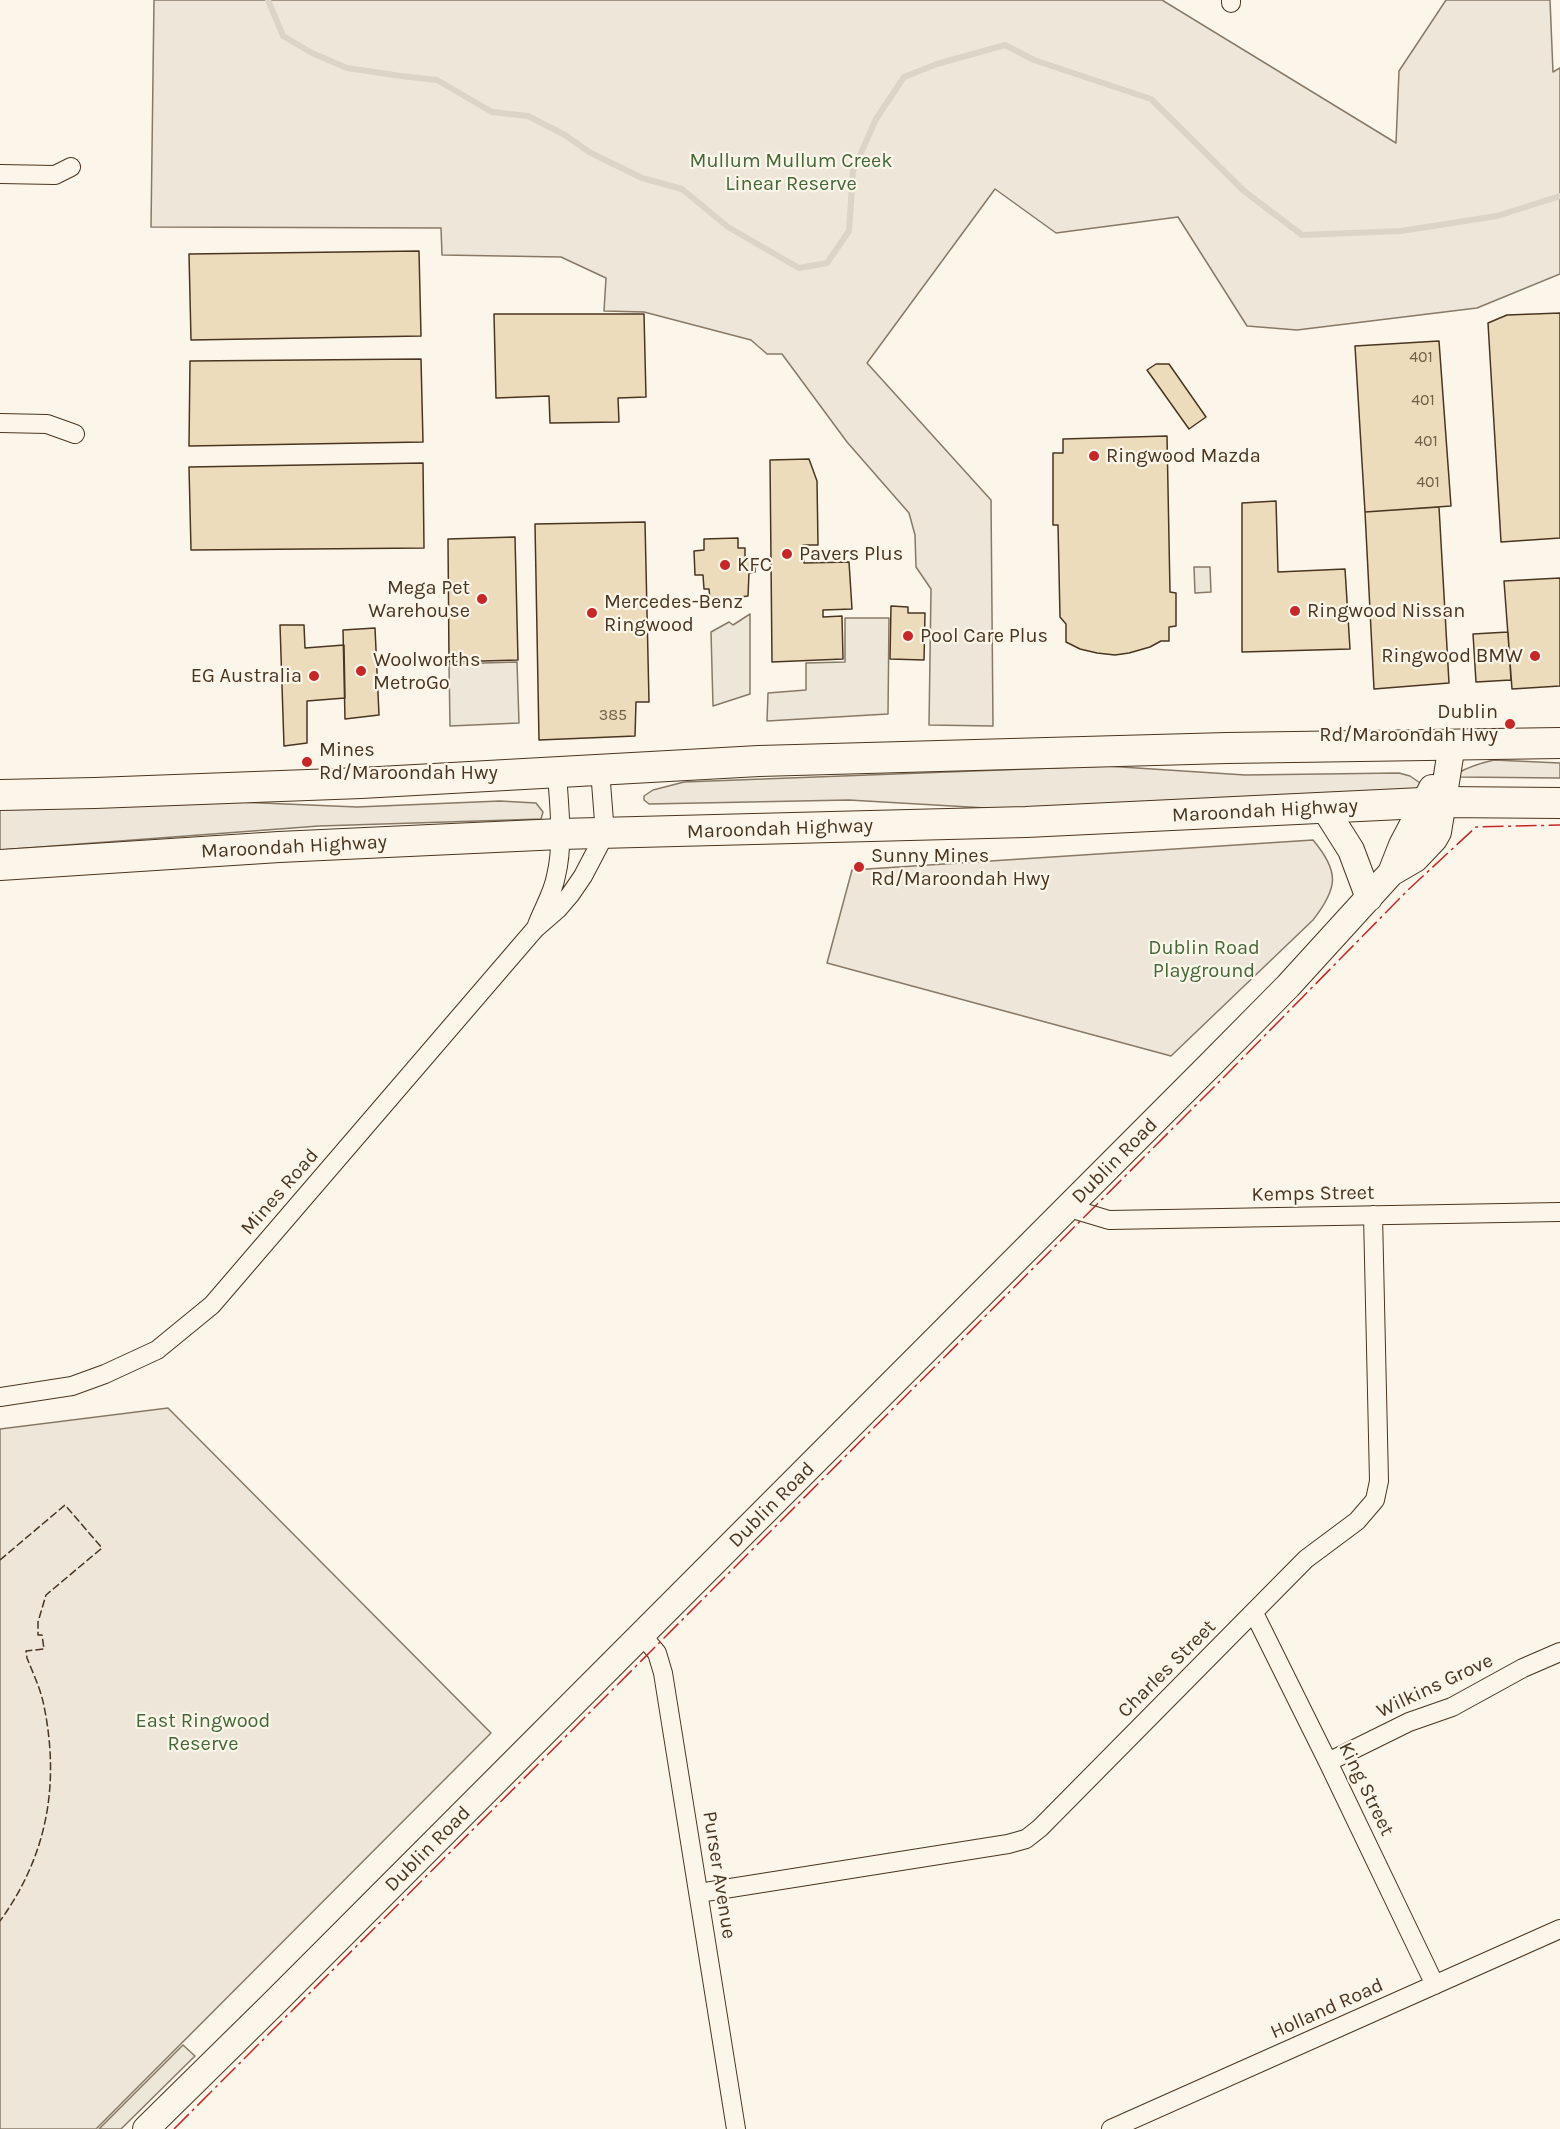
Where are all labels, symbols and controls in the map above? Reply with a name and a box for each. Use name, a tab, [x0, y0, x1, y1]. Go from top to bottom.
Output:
park label: Mullum Mullum Creek Linear Reserve	[690, 149, 892, 196]
house number: 401	[1409, 347, 1433, 367]
house number: 401	[1411, 390, 1435, 410]
house number: 401	[1414, 431, 1438, 451]
place label: Ringwood Mazda	[1106, 444, 1261, 468]
marker: Ringwood Mazda	[1087, 449, 1101, 463]
house number: 401	[1416, 472, 1440, 492]
place label: Pavers Plus	[799, 542, 903, 566]
marker: Pavers Plus	[780, 547, 794, 561]
place label: KFC	[737, 553, 772, 577]
marker: KFC	[718, 558, 732, 572]
place label: Mega Pet Warehouse	[368, 576, 470, 623]
place label: Mercedes-Benz Ringwood	[604, 590, 743, 637]
marker: Mega Pet Warehouse	[475, 592, 489, 606]
place label: Ringwood Nissan	[1307, 599, 1465, 623]
marker: Ringwood Nissan	[1288, 604, 1302, 618]
marker: Mercedes-Benz Ringwood	[585, 606, 599, 620]
place label: Pool Care Plus	[920, 624, 1048, 648]
marker: Pool Care Plus	[901, 629, 915, 643]
place label: Ringwood BMW	[1381, 644, 1523, 668]
place label: Woolworths MetroGo	[373, 648, 480, 695]
marker: Ringwood BMW	[1528, 649, 1542, 663]
place label: EG Australia	[191, 664, 302, 688]
marker: Woolworths MetroGo	[354, 664, 368, 678]
marker: EG Australia	[307, 669, 321, 683]
place label: Dublin Rd/Maroondah Hwy	[1319, 700, 1498, 747]
house number: 385	[599, 705, 627, 725]
marker: Dublin Rd/Maroondah Hwy	[1503, 717, 1517, 731]
place label: Mines Rd/Maroondah Hwy	[319, 738, 498, 785]
marker: Mines Rd/Maroondah Hwy	[300, 755, 314, 769]
street label: Maroondah Highway	[1171, 794, 1359, 828]
street label: Maroondah Highway	[686, 814, 874, 844]
street label: Maroondah Highway	[200, 830, 388, 864]
place label: Sunny Mines Rd/Maroondah Hwy	[871, 844, 1050, 891]
marker: Sunny Mines Rd/Maroondah Hwy	[852, 860, 866, 874]
park label: Dublin Road Playground	[1148, 936, 1260, 983]
street label: Dublin Road	[1067, 1113, 1163, 1209]
street label: Mines Road	[236, 1144, 324, 1240]
street label: Kemps Street	[1251, 1181, 1375, 1207]
street label: Dublin Road	[724, 1457, 820, 1553]
street label: Charles Street	[1113, 1615, 1221, 1723]
street label: Wilkins Grove	[1373, 1649, 1497, 1723]
park label: East Ringwood Reserve	[136, 1709, 270, 1756]
street label: King Street	[1333, 1738, 1399, 1840]
street label: Dublin Road	[380, 1801, 476, 1897]
street label: Purser Avenue	[697, 1809, 741, 1941]
street label: Holland Road	[1267, 1973, 1387, 2045]

